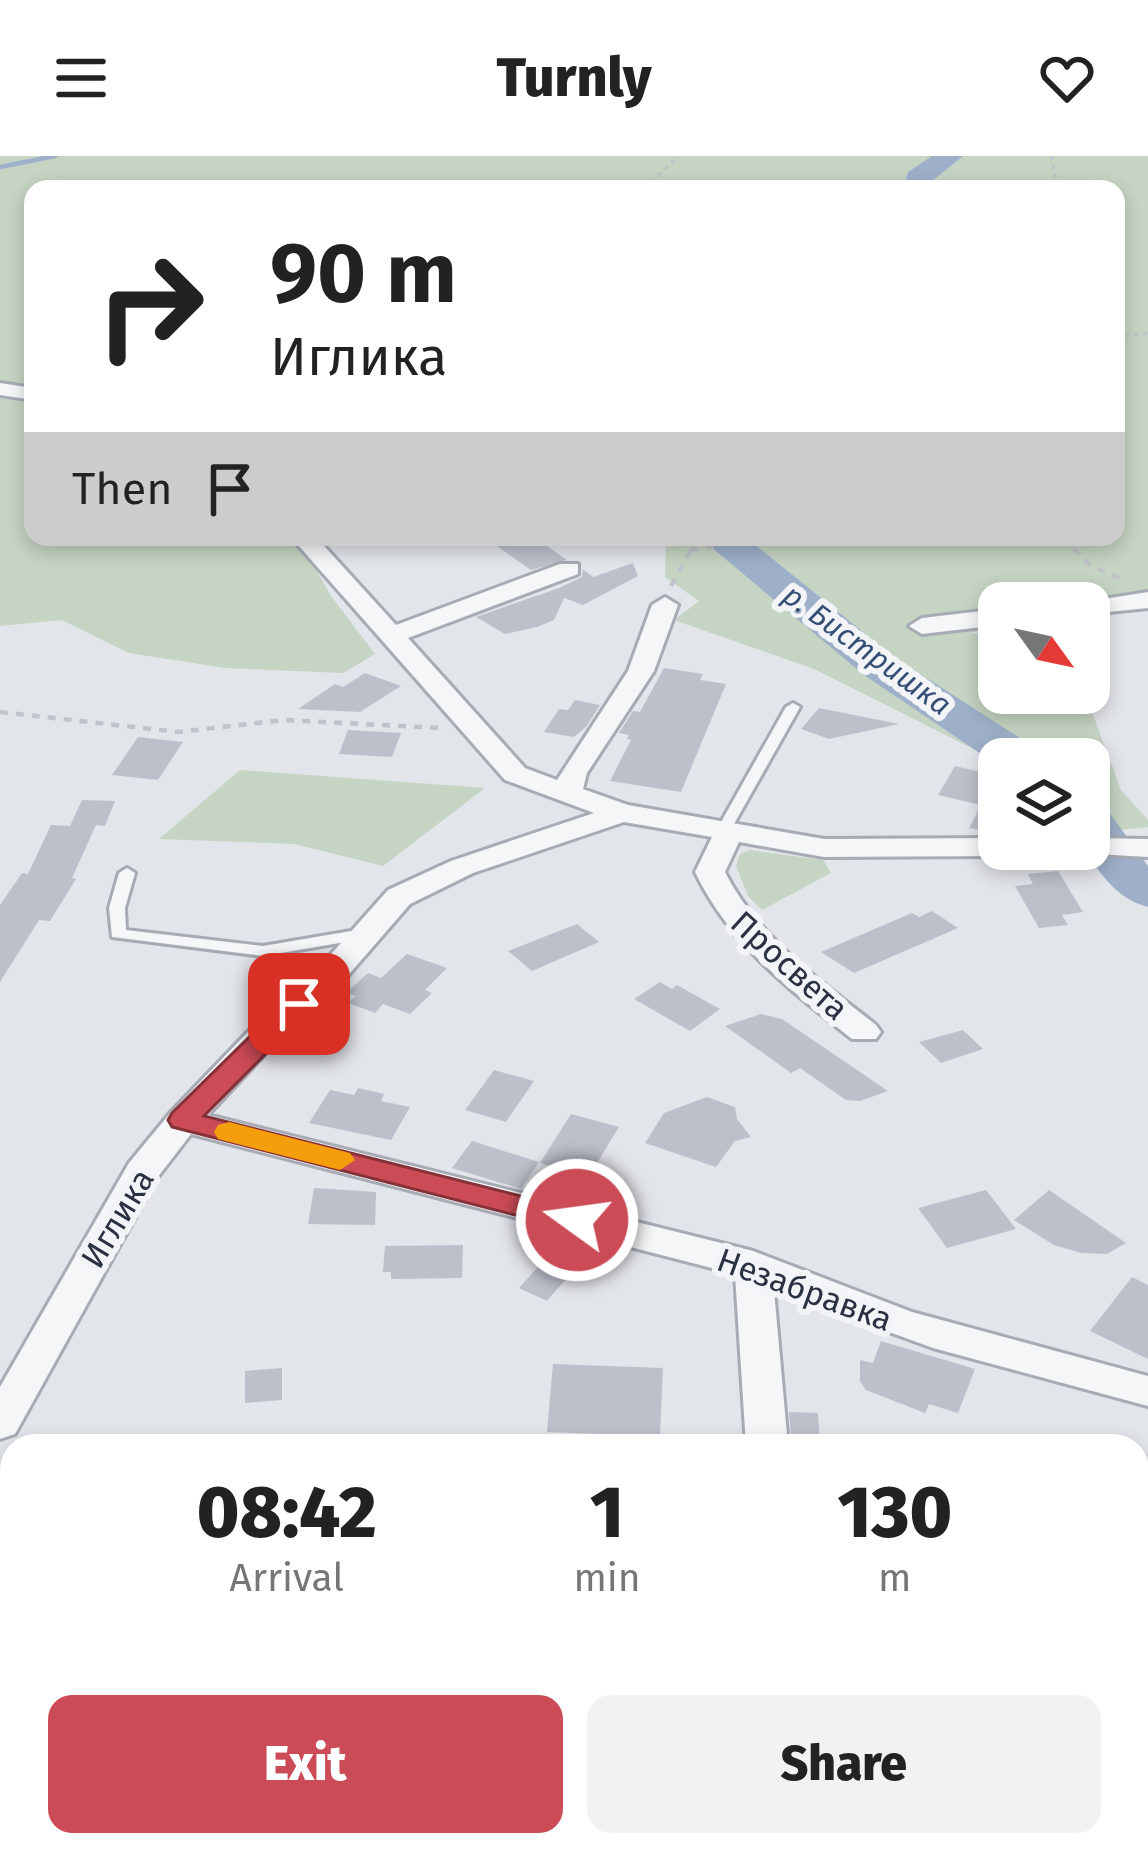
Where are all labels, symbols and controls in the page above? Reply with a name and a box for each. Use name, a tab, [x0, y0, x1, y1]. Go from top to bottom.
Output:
icon: menu	[48, 45, 114, 111]
icon: heart	[1034, 45, 1100, 111]
text: Turnly	[496, 46, 652, 110]
text: 90 m	[270, 223, 457, 324]
icon: right	[72, 228, 228, 384]
text: Иглика	[270, 325, 447, 389]
icon: arrive	[197, 456, 263, 522]
text: Then	[72, 462, 173, 516]
water label: р. Бистришка	[776, 577, 958, 723]
north arrow	[978, 582, 1110, 714]
map controls	[978, 582, 1110, 870]
button: layers	[978, 738, 1110, 870]
street label: Просвета	[722, 903, 856, 1029]
pin	[248, 953, 350, 1055]
icon: arrive	[266, 971, 332, 1037]
position arrow	[514, 1157, 640, 1283]
street label: Иглика	[73, 1162, 163, 1275]
street label: Незабравка	[712, 1240, 898, 1340]
text: 08:42	[197, 1470, 377, 1556]
text: 1	[590, 1470, 624, 1556]
text: 130	[837, 1470, 952, 1556]
text: Arrival	[230, 1555, 344, 1601]
text: min	[573, 1555, 641, 1601]
text: m	[878, 1555, 912, 1601]
button: Exit	[48, 1695, 563, 1833]
button: Share	[587, 1695, 1101, 1833]

